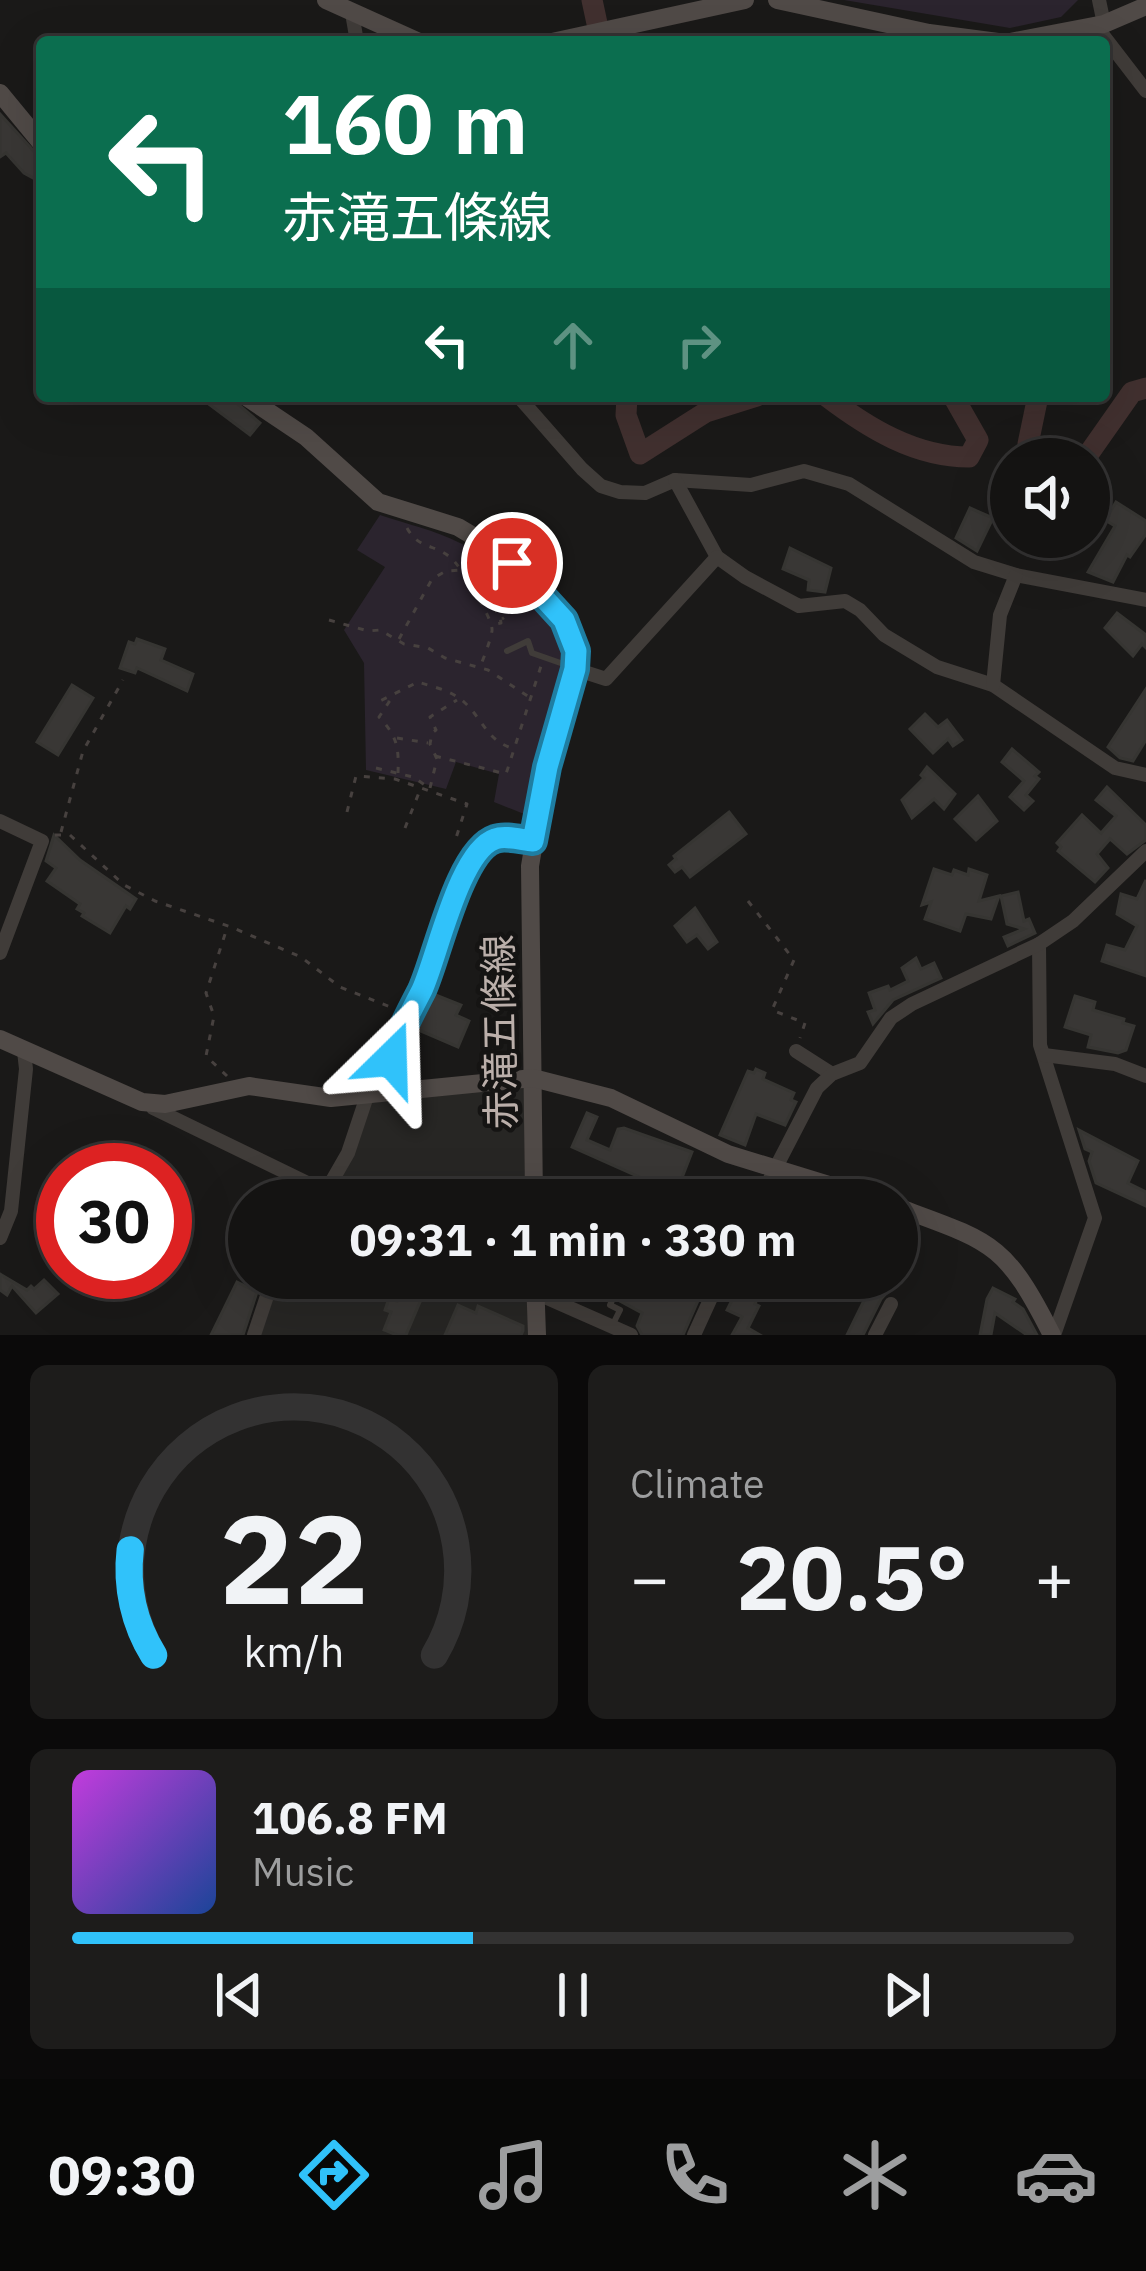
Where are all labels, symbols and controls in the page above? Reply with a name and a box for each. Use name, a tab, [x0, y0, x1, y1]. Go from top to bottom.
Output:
text: 160 m	[282, 68, 528, 177]
icon: left	[84, 84, 240, 240]
text: 赤滝五條線	[282, 182, 552, 252]
icon: left	[414, 312, 480, 378]
icon: ahead	[540, 312, 606, 378]
icon: right	[666, 312, 732, 378]
map controls	[990, 438, 1110, 558]
button: sound	[990, 438, 1110, 558]
pin	[461, 512, 563, 614]
icon: arrive	[479, 530, 545, 596]
street label: 赤滝五條線	[472, 934, 526, 1130]
position arrow	[328, 996, 454, 1122]
speed limit sign: 30	[36, 1143, 192, 1299]
text: 09:31 · 1 min · 330 m	[350, 1210, 796, 1268]
text: Climate	[630, 1458, 764, 1509]
text: 22	[219, 1476, 369, 1638]
text: 20.5°	[736, 1518, 968, 1635]
text: −	[630, 1534, 670, 1620]
text: +	[1034, 1534, 1074, 1620]
text: km/h	[244, 1623, 344, 1679]
text: 106.8 FM	[252, 1788, 448, 1846]
text: Music	[252, 1846, 354, 1897]
icon: previous	[206, 1962, 272, 2028]
icon: pause	[540, 1962, 606, 2028]
icon: next	[874, 1962, 940, 2028]
icon: directions	[292, 2133, 376, 2217]
icon: music	[472, 2133, 556, 2217]
icon: phone	[653, 2133, 737, 2217]
icon: climate	[833, 2133, 917, 2217]
icon: car	[1014, 2133, 1098, 2217]
text: 09:30	[48, 2140, 196, 2210]

